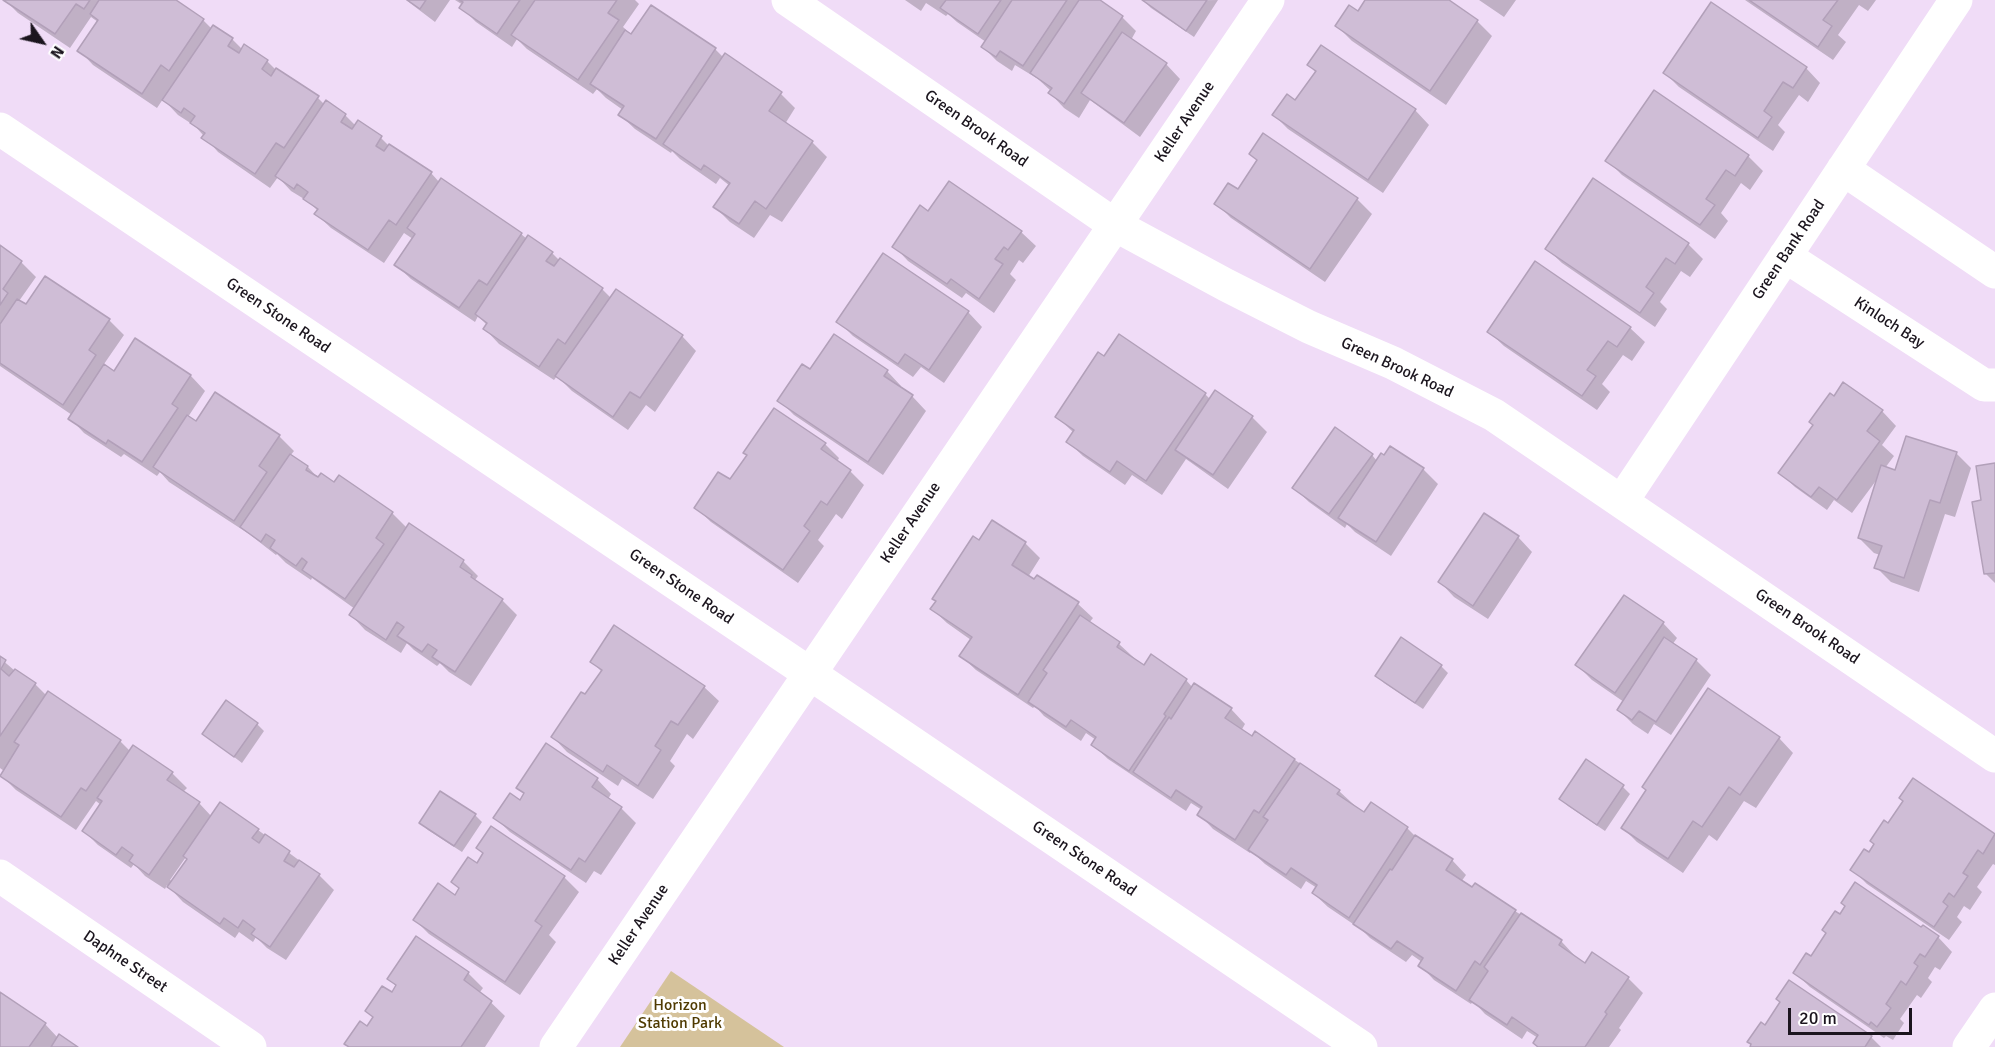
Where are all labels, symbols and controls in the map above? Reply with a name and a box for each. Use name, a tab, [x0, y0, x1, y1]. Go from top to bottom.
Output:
north arrow	[12, 12, 72, 72]
text: N	[46, 42, 68, 62]
street label: Keller Avenue	[1151, 78, 1219, 166]
street label: Green Brook Road	[921, 86, 1031, 172]
street label: Green Bank Road	[1748, 196, 1830, 304]
street label: Green Stone Road	[222, 274, 334, 358]
street label: Kinloch Bay	[1850, 293, 1928, 353]
street label: Green Brook Road	[1338, 334, 1456, 402]
street label: Keller Avenue	[877, 479, 945, 567]
street label: Green Stone Road	[625, 545, 737, 629]
street label: Green Brook Road	[1751, 585, 1863, 669]
street label: Green Stone Road	[1028, 817, 1140, 901]
street label: Keller Avenue	[605, 881, 673, 969]
street label: Daphne Street	[79, 927, 171, 997]
park label: Horizon Station Park	[638, 996, 722, 1034]
scale bar	[1791, 996, 1916, 1034]
text: 20 m	[1799, 1007, 1837, 1029]

